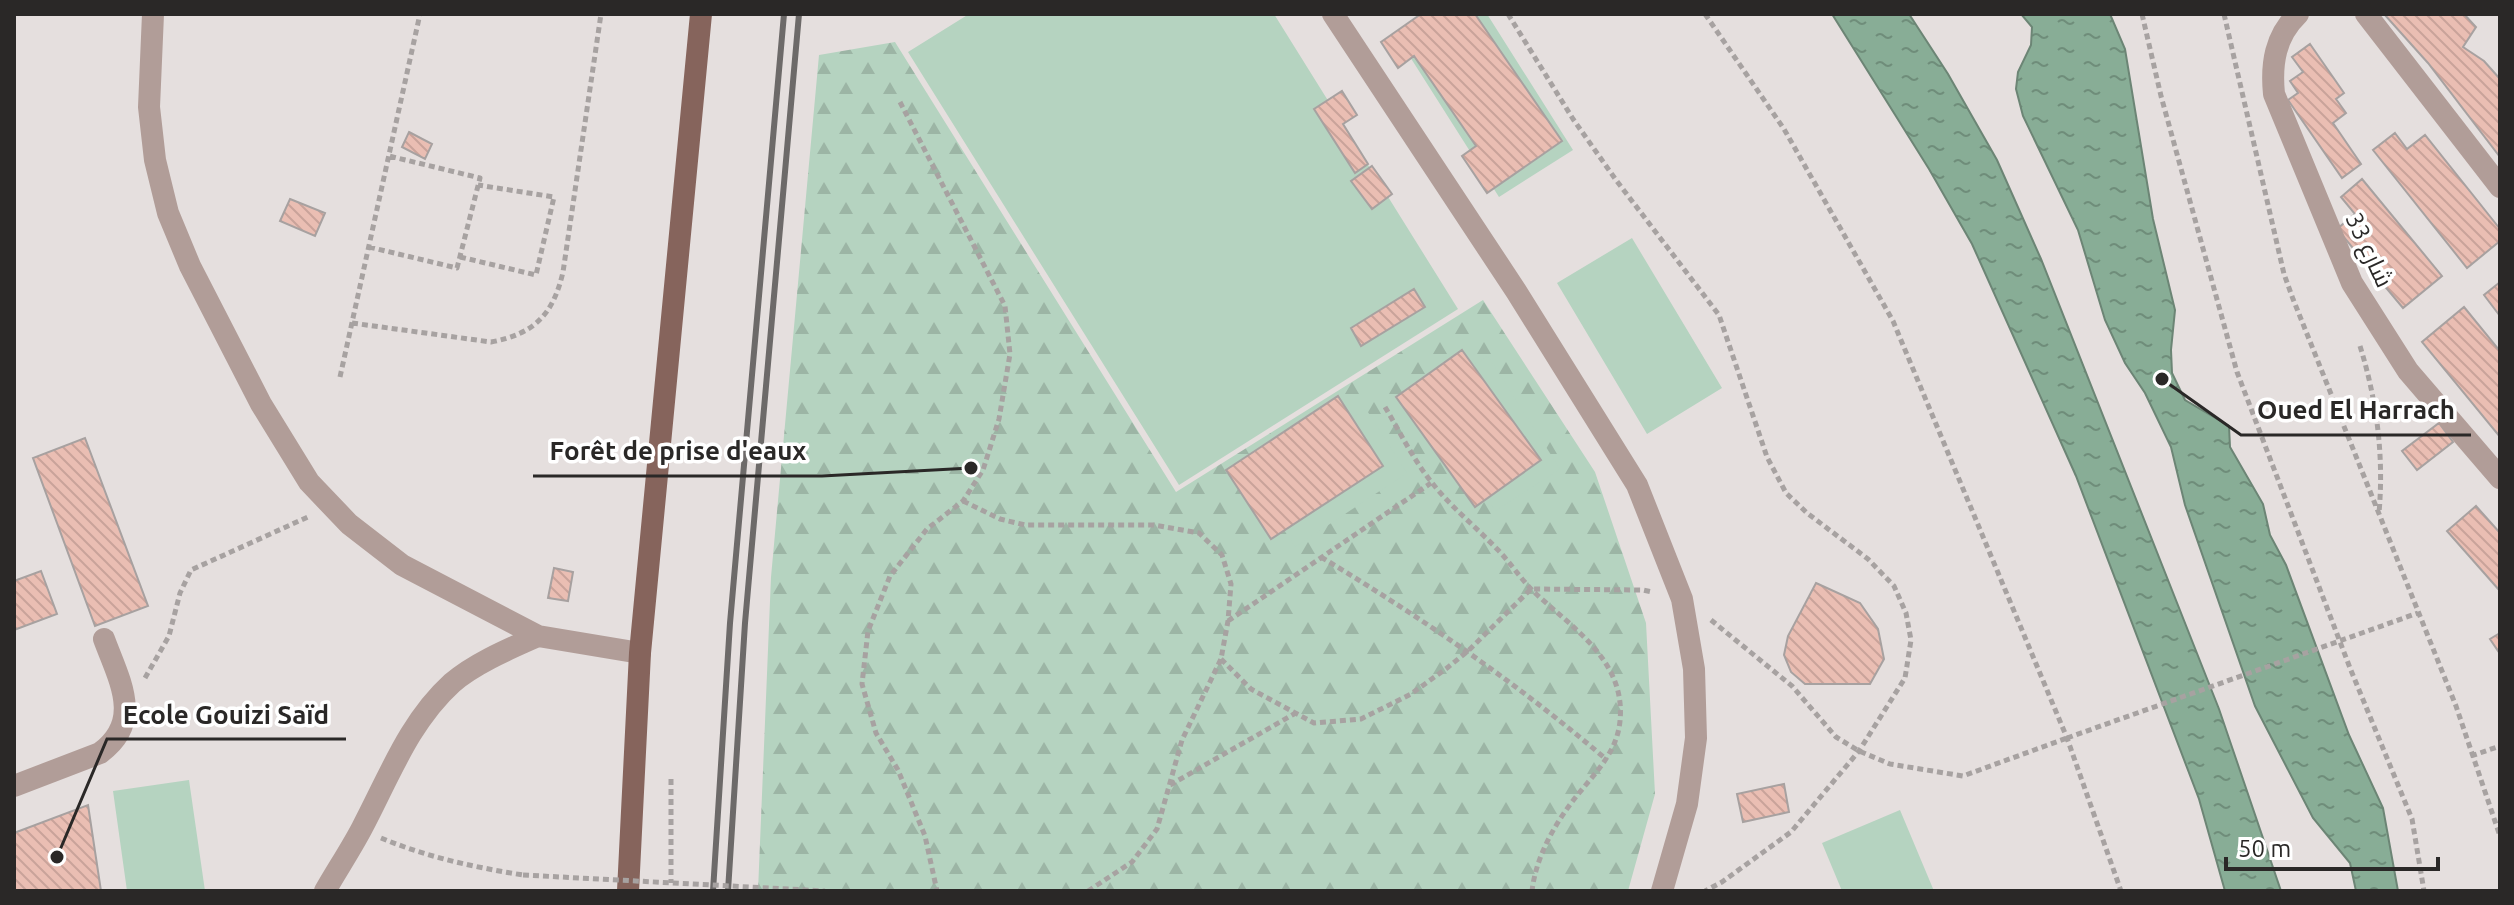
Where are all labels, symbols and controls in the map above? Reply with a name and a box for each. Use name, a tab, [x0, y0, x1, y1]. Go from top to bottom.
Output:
street label: شارع 33	[2338, 208, 2398, 293]
callout: Oued El Harrach	[2241, 385, 2471, 435]
text: Oued El Harrach	[2257, 395, 2455, 424]
callout: Forêt de prise d'eaux	[533, 426, 822, 476]
text: Forêt de prise d'eaux	[550, 436, 806, 465]
callout: Ecole Gouizi Saïd	[107, 689, 346, 739]
text: Ecole Gouizi Saïd	[123, 700, 329, 729]
scale bar	[2226, 821, 2438, 871]
text: 50 m	[2238, 835, 2291, 862]

